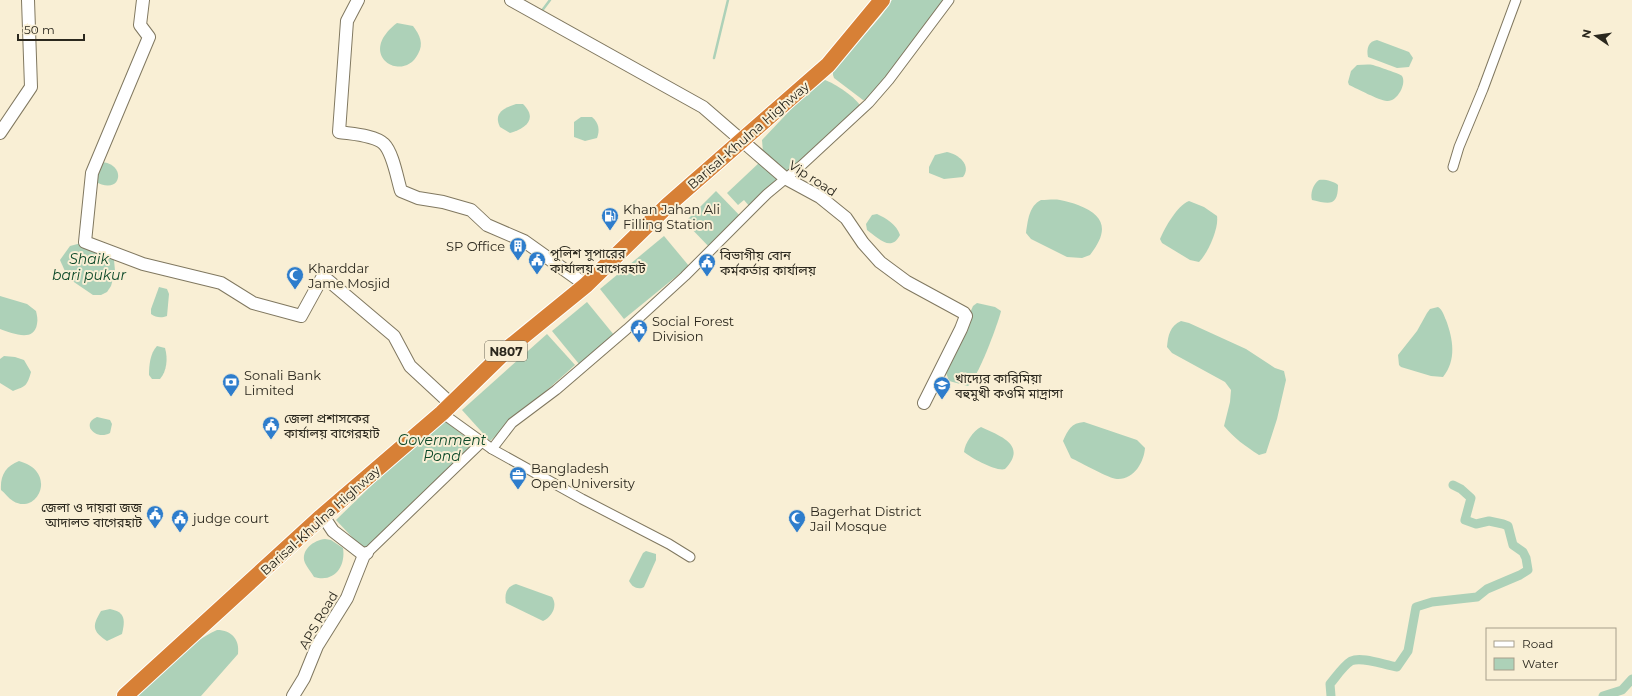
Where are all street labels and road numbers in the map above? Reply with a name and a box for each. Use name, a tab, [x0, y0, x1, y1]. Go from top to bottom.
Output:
street label: Barisal-Khulna Highway	[684, 77, 813, 192]
street label: Vip road	[786, 157, 840, 199]
road number: N807	[485, 341, 527, 361]
street label: Barisal-Khulna Highway	[257, 461, 384, 578]
street label: APS Road	[295, 588, 341, 652]

